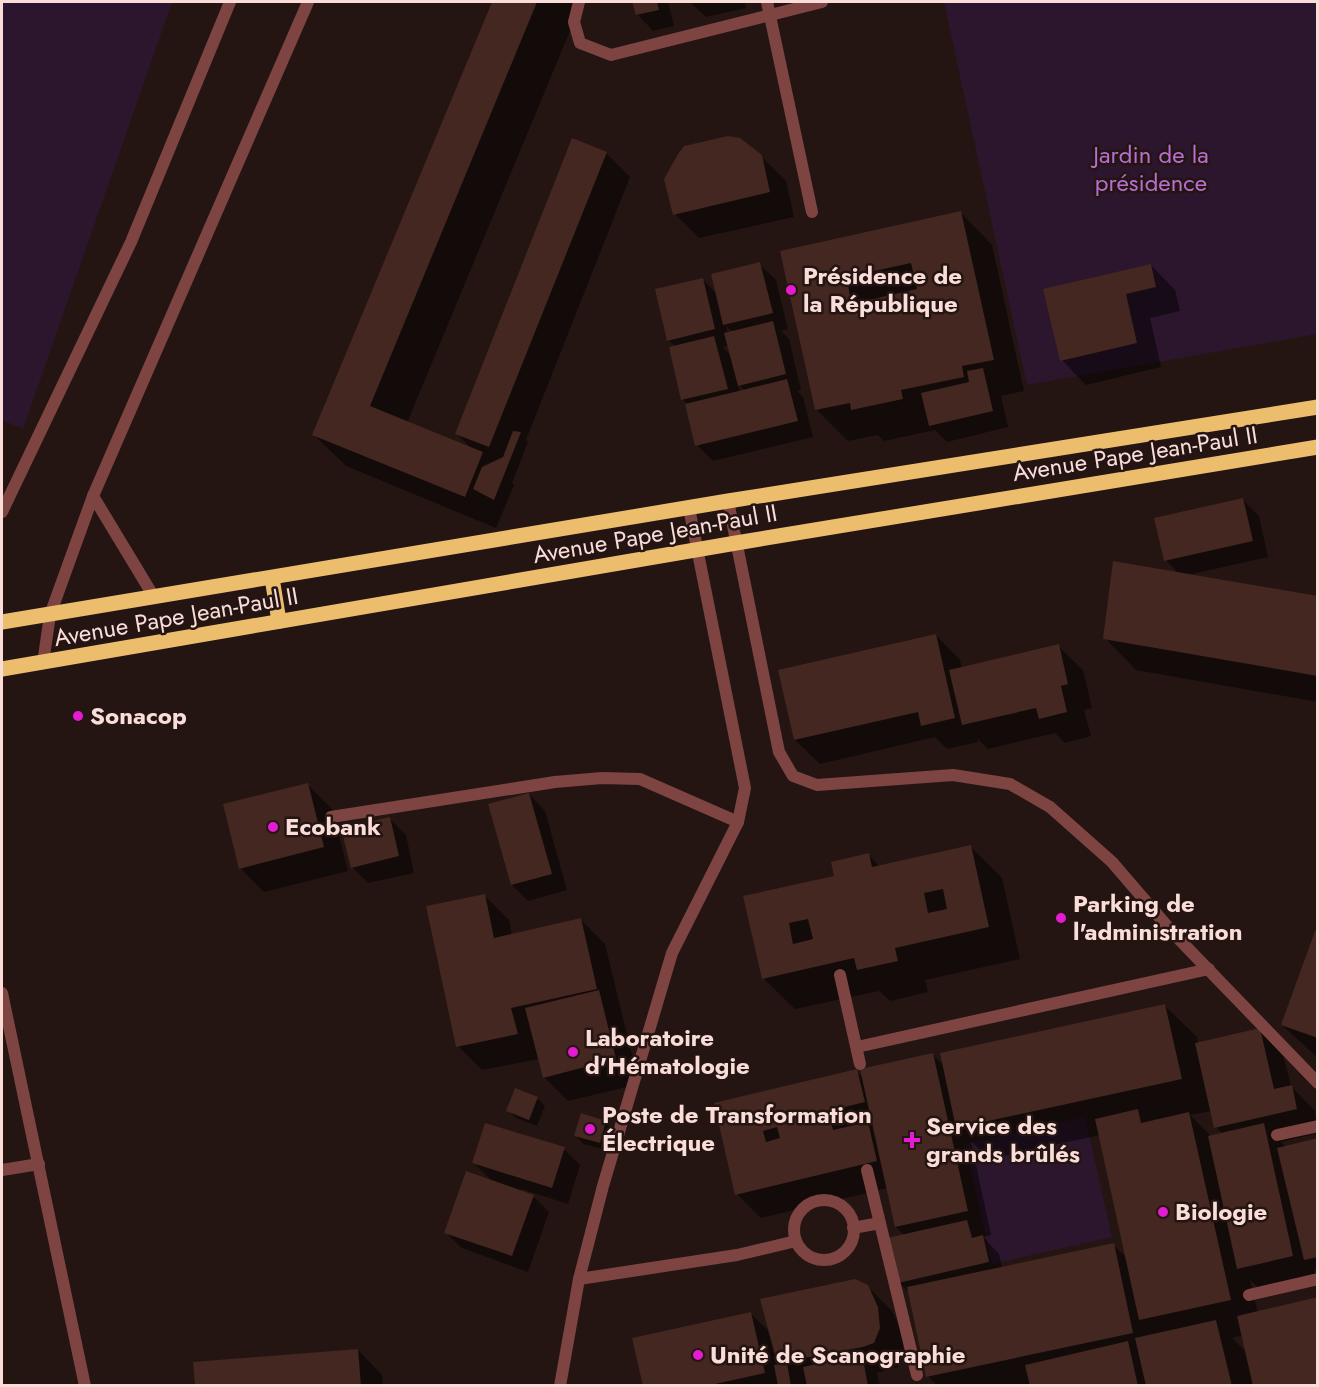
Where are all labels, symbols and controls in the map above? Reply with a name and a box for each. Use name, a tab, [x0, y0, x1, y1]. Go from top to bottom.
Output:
park label: Jardin de la présidence	[1090, 137, 1209, 200]
place label: Présidence de la République	[803, 258, 962, 321]
marker: Présidence de la République	[784, 283, 798, 297]
street label: Avenue Pape Jean-Paul II	[1010, 417, 1260, 490]
street label: Avenue Pape Jean-Paul II	[530, 495, 780, 572]
street label: Avenue Pape Jean-Paul II	[51, 578, 301, 655]
place label: Sonacop	[90, 698, 187, 733]
marker: Sonacop	[71, 709, 85, 723]
place label: Ecobank	[285, 809, 381, 844]
marker: Ecobank	[266, 820, 280, 834]
place label: Parking de l'administration	[1073, 886, 1243, 949]
marker: Parking de l'administration	[1054, 911, 1068, 925]
place label: Laboratoire d'Hématologie	[585, 1020, 750, 1083]
marker: Laboratoire d'Hématologie	[566, 1045, 580, 1059]
place label: Poste de Transformation Électrique	[602, 1097, 872, 1160]
place label: Service des grands brûlés	[926, 1108, 1080, 1171]
marker: Poste de Transformation Électrique	[583, 1122, 597, 1136]
marker: Service des grands brûlés	[903, 1131, 921, 1149]
place label: Biologie	[1175, 1194, 1267, 1229]
marker: Biologie	[1156, 1205, 1170, 1219]
place label: Unité de Scanographie	[710, 1337, 966, 1372]
marker: Unité de Scanographie	[691, 1348, 705, 1362]

